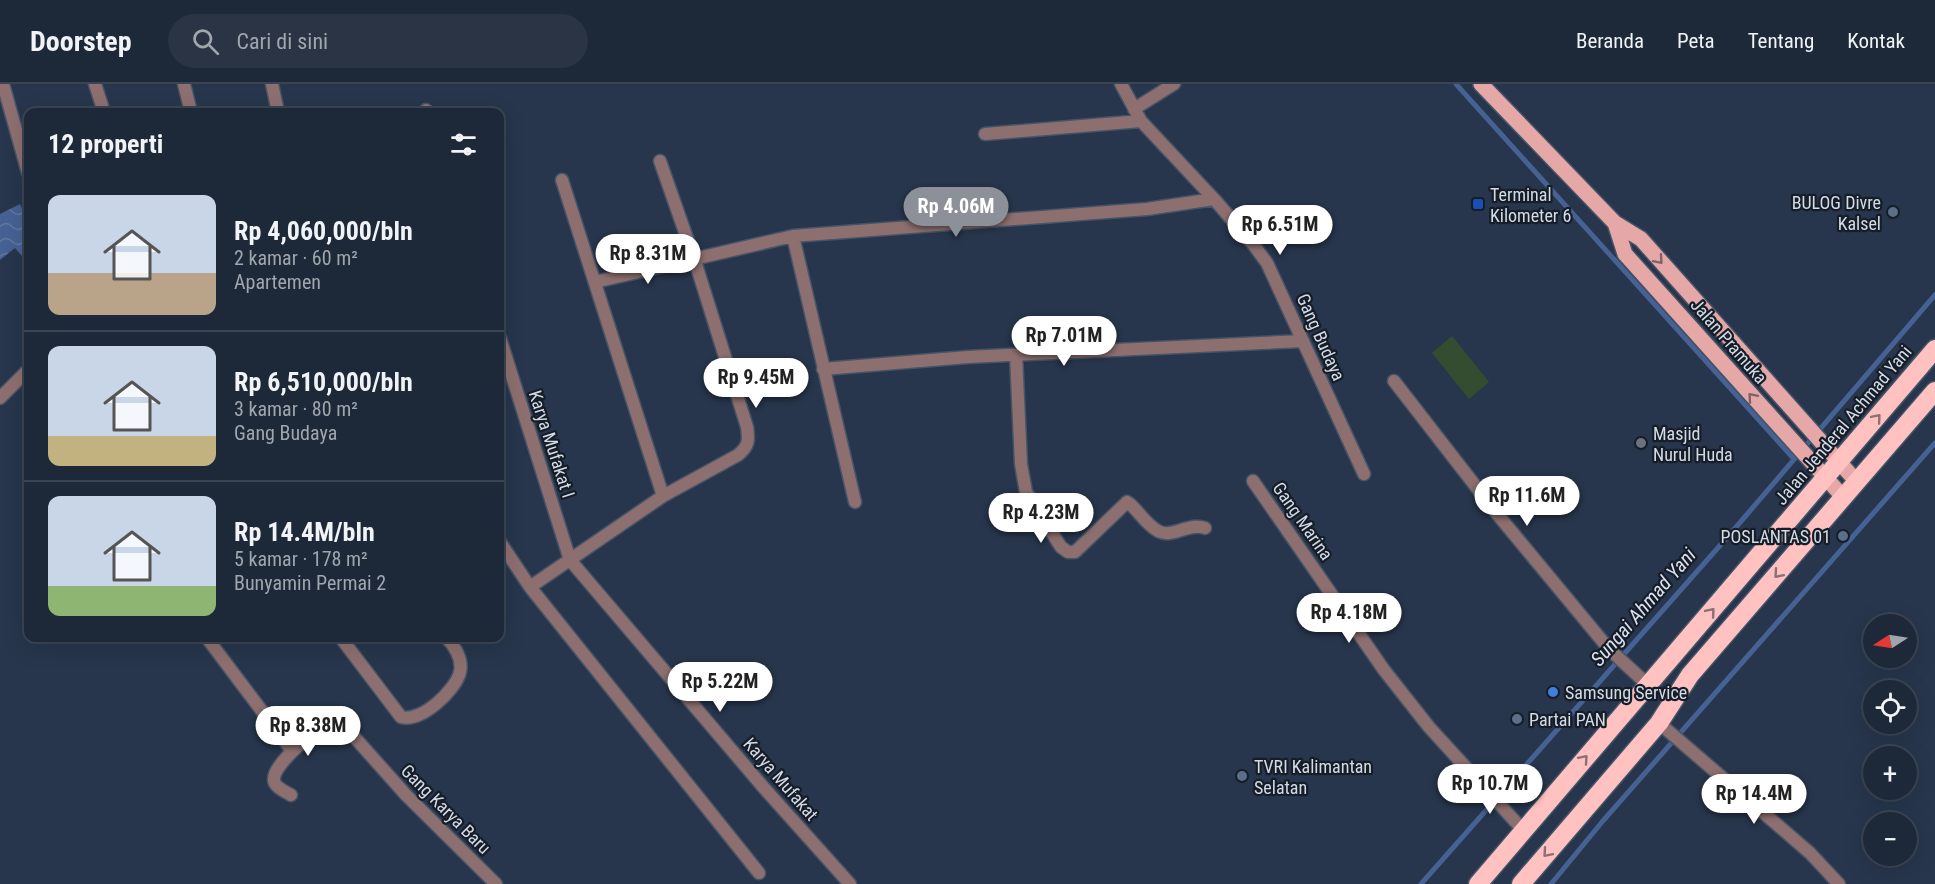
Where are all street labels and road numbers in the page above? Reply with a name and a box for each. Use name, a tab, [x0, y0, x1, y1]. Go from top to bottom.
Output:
street label: Gang Budaya	[1293, 290, 1349, 384]
street label: Jalan Pramuka	[1686, 294, 1772, 388]
street label: Jalan Jenderal Achmad Yani	[1770, 341, 1916, 509]
street label: Karya Mufakat I	[525, 388, 579, 500]
street label: Gang Marina	[1269, 478, 1337, 564]
street label: Karya Mufakat	[739, 733, 823, 825]
street label: Gang Karya Baru	[397, 760, 495, 858]

